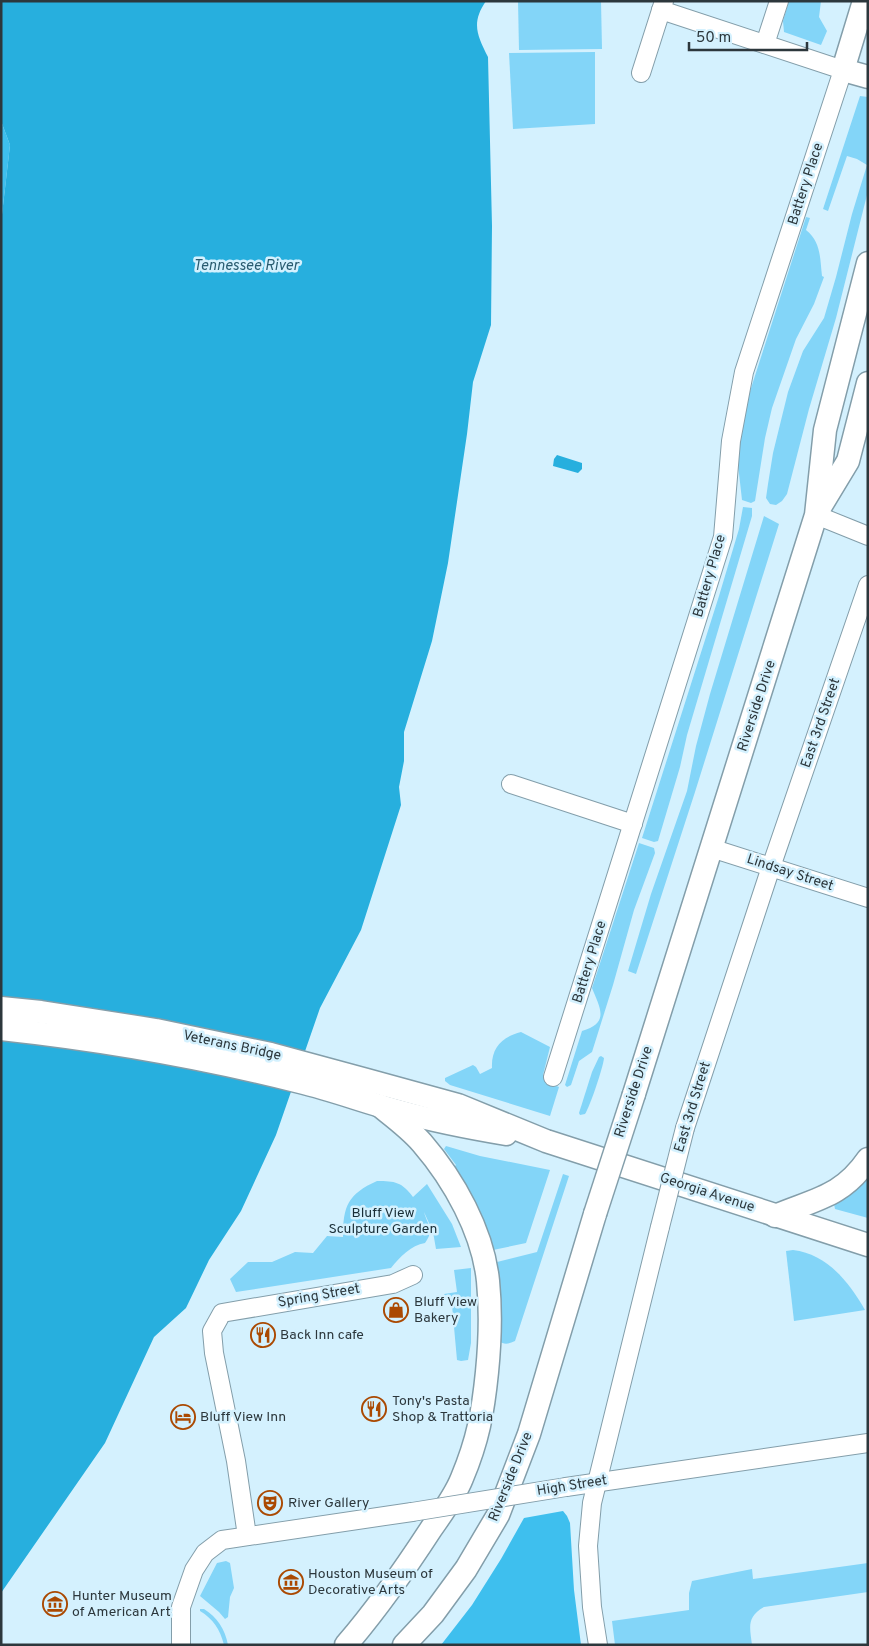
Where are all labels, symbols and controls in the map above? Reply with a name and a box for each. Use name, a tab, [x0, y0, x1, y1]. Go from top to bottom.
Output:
scale bar	[689, 20, 806, 52]
text: 50 m	[696, 29, 731, 48]
street label: Battery Place	[785, 141, 827, 227]
water label: Tennessee River	[193, 257, 300, 276]
street label: Battery Place	[690, 533, 730, 619]
street label: Riverside Drive	[734, 658, 780, 754]
street label: East 3rd Street	[798, 676, 844, 770]
street label: Lindsay Street	[744, 851, 836, 895]
street label: Battery Place	[569, 919, 611, 1005]
street label: Veterans Bridge	[181, 1027, 283, 1065]
street label: Riverside Drive	[611, 1044, 657, 1140]
street label: East 3rd Street	[671, 1060, 715, 1154]
street label: Georgia Avenue	[657, 1170, 757, 1216]
park label: Bluff View Sculpture Garden	[329, 1205, 437, 1238]
street label: Spring Street	[277, 1280, 361, 1312]
place label: Bluff View Bakery	[414, 1294, 477, 1327]
shop icon: Bluff View Bakery	[383, 1297, 409, 1323]
restaurant icon: Back Inn cafe	[250, 1322, 276, 1348]
place label: Back Inn cafe	[280, 1327, 364, 1344]
place label: Tony's Pasta Shop & Trattoria	[392, 1393, 493, 1426]
restaurant icon: Tony's Pasta Shop & Trattoria	[361, 1396, 387, 1422]
hotel icon: Bluff View Inn	[170, 1404, 196, 1430]
place label: Bluff View Inn	[200, 1409, 286, 1426]
street label: Riverside Drive	[485, 1430, 537, 1524]
street label: High Street	[536, 1472, 608, 1500]
theatre icon: River Gallery	[257, 1490, 283, 1516]
place label: River Gallery	[288, 1495, 369, 1512]
place label: Houston Museum of Decorative Arts	[308, 1566, 433, 1599]
museum icon: Houston Museum of Decorative Arts	[278, 1569, 304, 1595]
place label: Hunter Museum of American Art	[72, 1588, 172, 1621]
museum icon: Hunter Museum of American Art	[42, 1591, 68, 1617]

